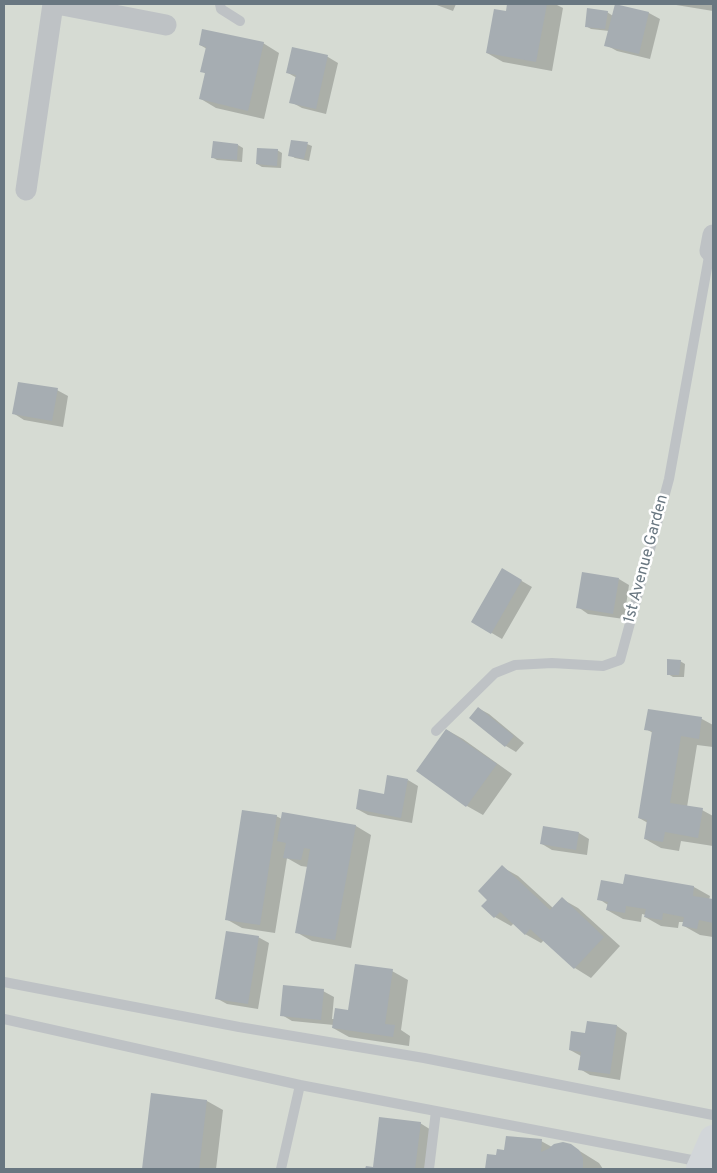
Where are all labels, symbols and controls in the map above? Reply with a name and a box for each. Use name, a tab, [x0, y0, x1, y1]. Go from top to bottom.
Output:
street label: 1st Avenue Garden	[621, 493, 673, 625]

